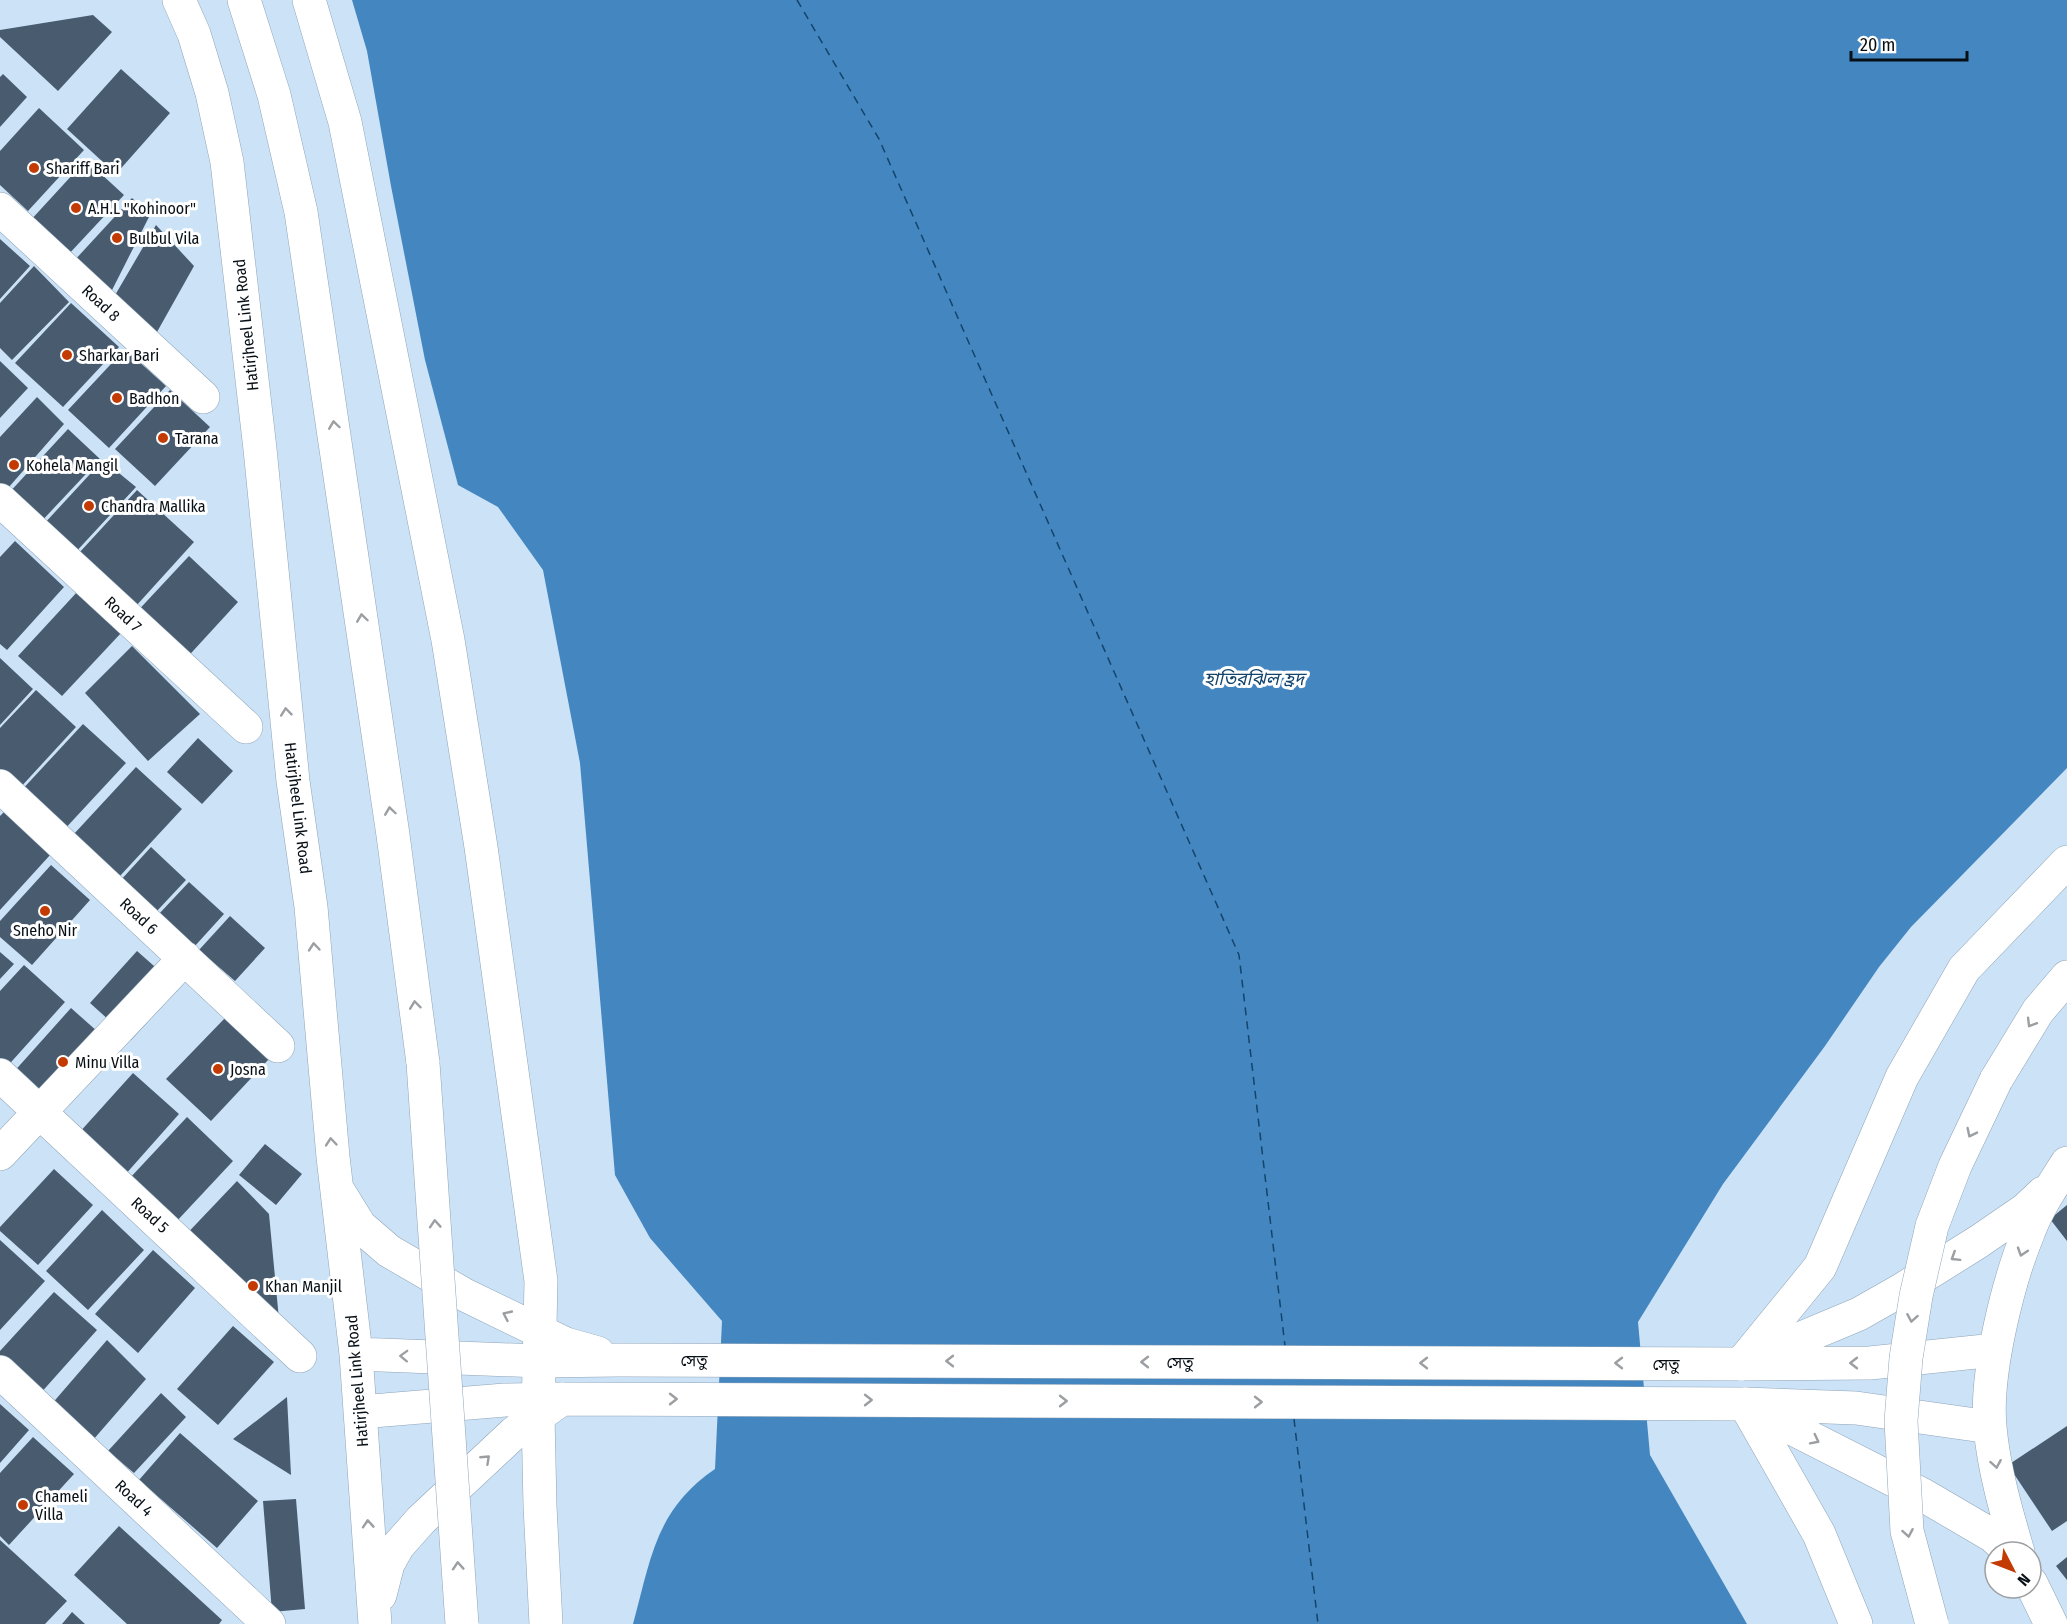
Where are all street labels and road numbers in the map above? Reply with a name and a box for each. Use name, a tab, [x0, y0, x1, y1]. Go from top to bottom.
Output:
street label: Hatirjheel Link Road	[230, 258, 262, 392]
street label: Road 8	[78, 281, 124, 325]
street label: Road 7	[101, 592, 146, 636]
street label: Hatirjheel Link Road	[281, 741, 315, 875]
street label: Road 6	[116, 894, 162, 938]
street label: Road 5	[127, 1193, 173, 1237]
street label: Hatirjheel Link Road	[342, 1314, 372, 1448]
street label: সেতু	[680, 1351, 708, 1370]
street label: সেতু	[1166, 1353, 1194, 1372]
street label: সেতু	[1652, 1355, 1680, 1374]
street label: Road 4	[111, 1476, 157, 1520]

